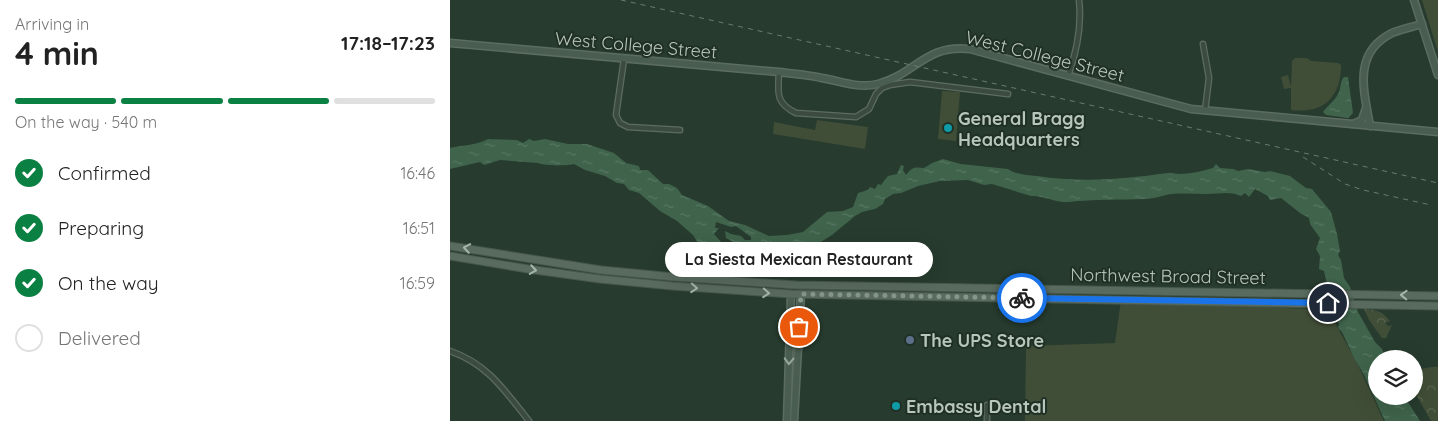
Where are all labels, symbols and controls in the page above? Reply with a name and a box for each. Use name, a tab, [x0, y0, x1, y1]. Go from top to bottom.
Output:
text: Arriving in	[15, 14, 89, 34]
street label: West College Street	[963, 25, 1127, 87]
street label: West College Street	[554, 26, 718, 64]
text: 17:18–17:23	[341, 31, 435, 55]
text: 4 min	[15, 33, 99, 73]
place label: General Bragg Headquarters	[958, 107, 1085, 151]
text: On the way · 540 m	[15, 112, 157, 132]
marker: General Bragg Headquarters	[942, 122, 954, 134]
icon: check	[15, 159, 43, 187]
text: Confirmed	[58, 161, 151, 185]
text: 16:46	[400, 163, 435, 183]
icon: check	[15, 214, 43, 242]
text: Preparing	[58, 216, 144, 240]
text: 16:51	[403, 218, 435, 238]
callout: La Siesta Mexican Restaurant	[665, 242, 933, 277]
one-way arrow	[462, 244, 471, 254]
text: La Siesta Mexican Restaurant	[685, 249, 913, 269]
street label: Northwest Broad Street	[1070, 263, 1266, 289]
one-way arrow	[528, 264, 537, 274]
icon: check	[15, 269, 43, 297]
text: On the way	[58, 271, 159, 295]
text: 16:59	[400, 273, 435, 293]
courier	[997, 273, 1047, 323]
one-way arrow	[690, 282, 698, 293]
pin	[1307, 282, 1349, 324]
icon: bike	[1008, 284, 1036, 312]
one-way arrow	[762, 287, 770, 298]
icon: home	[1314, 289, 1342, 317]
one-way arrow	[1400, 290, 1408, 301]
pin	[778, 306, 820, 348]
icon: bag	[785, 313, 813, 341]
text: Delivered	[58, 326, 141, 350]
place label: The UPS Store	[920, 329, 1044, 352]
marker: The UPS Store	[904, 334, 916, 346]
map controls	[1368, 350, 1423, 405]
button: layers	[1368, 350, 1423, 405]
one-way arrow	[784, 357, 794, 365]
place label: Embassy Dental	[906, 395, 1046, 418]
marker: Embassy Dental	[890, 400, 902, 412]

